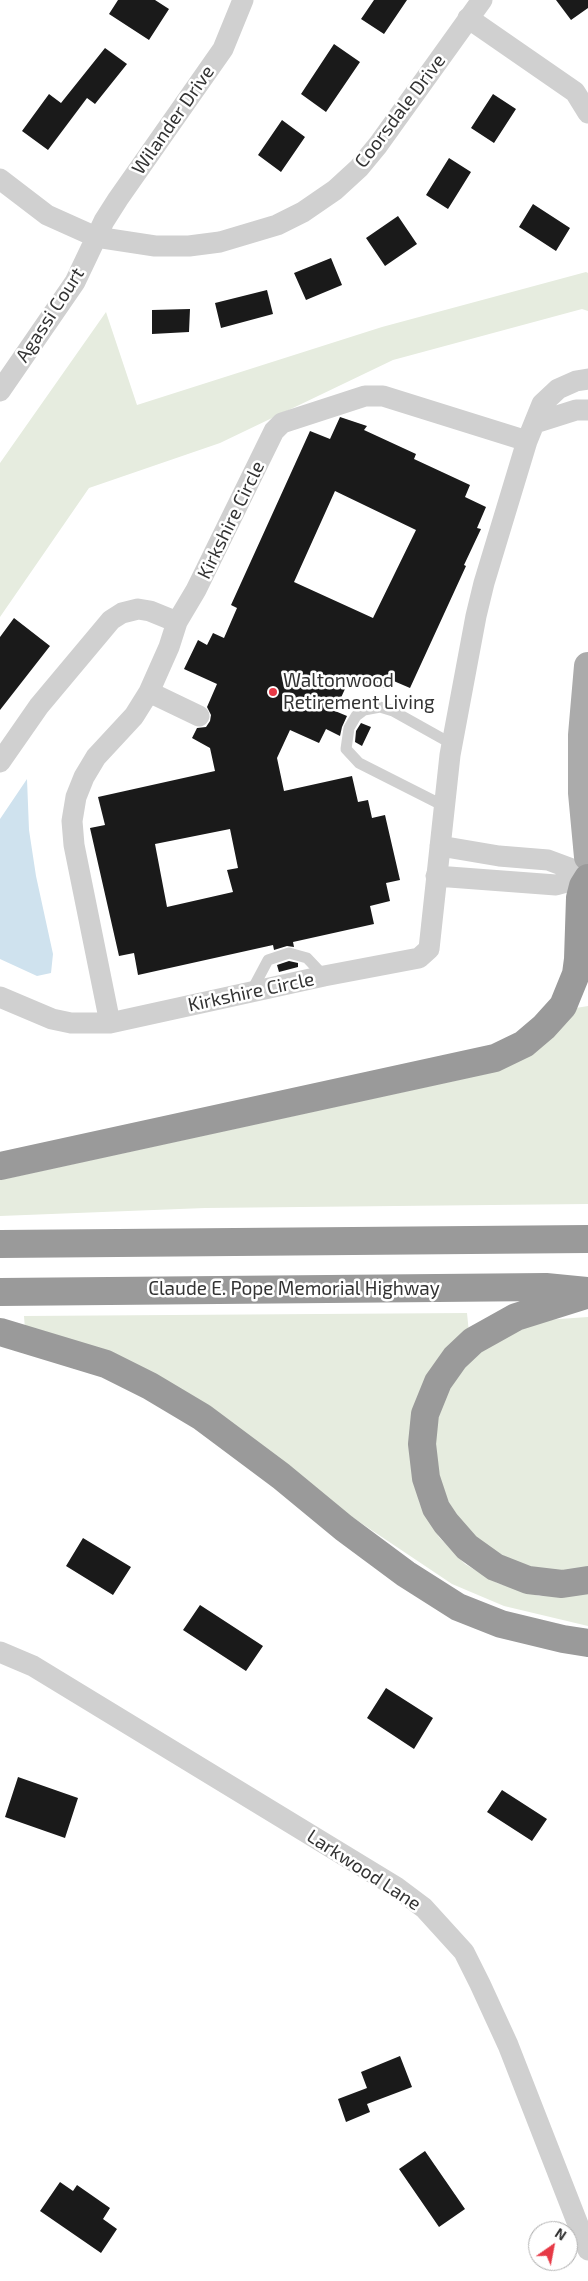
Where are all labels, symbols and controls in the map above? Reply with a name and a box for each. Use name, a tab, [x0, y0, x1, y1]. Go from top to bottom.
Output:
street label: Coorsdale Drive	[350, 50, 450, 172]
street label: Wilander Drive	[127, 61, 219, 179]
street label: Agassi Court	[11, 263, 89, 367]
street label: Kirkshire Circle	[193, 457, 269, 583]
place label: Waltonwood Retirement Living	[283, 670, 435, 714]
marker: Waltonwood Retirement Living	[267, 686, 279, 698]
street label: Kirkshire Circle	[186, 967, 316, 1017]
street label: Claude E. Pope Memorial Highway	[148, 1278, 440, 1300]
street label: Larkwood Lane	[303, 1825, 425, 1915]
north arrow	[528, 2221, 578, 2271]
text: N	[552, 2224, 570, 2244]

